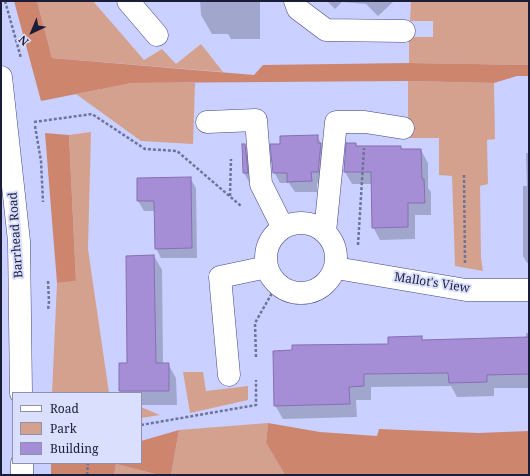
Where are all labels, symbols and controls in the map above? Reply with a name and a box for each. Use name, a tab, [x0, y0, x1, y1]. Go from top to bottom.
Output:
north arrow	[12, 12, 52, 52]
text: N	[15, 33, 32, 49]
street label: Barrhead Road	[6, 192, 26, 278]
street label: Mallot's View	[393, 270, 471, 296]
legend	[12, 392, 142, 464]
text: Road	[50, 400, 79, 417]
text: Park	[50, 420, 77, 437]
text: Building	[50, 440, 98, 457]

